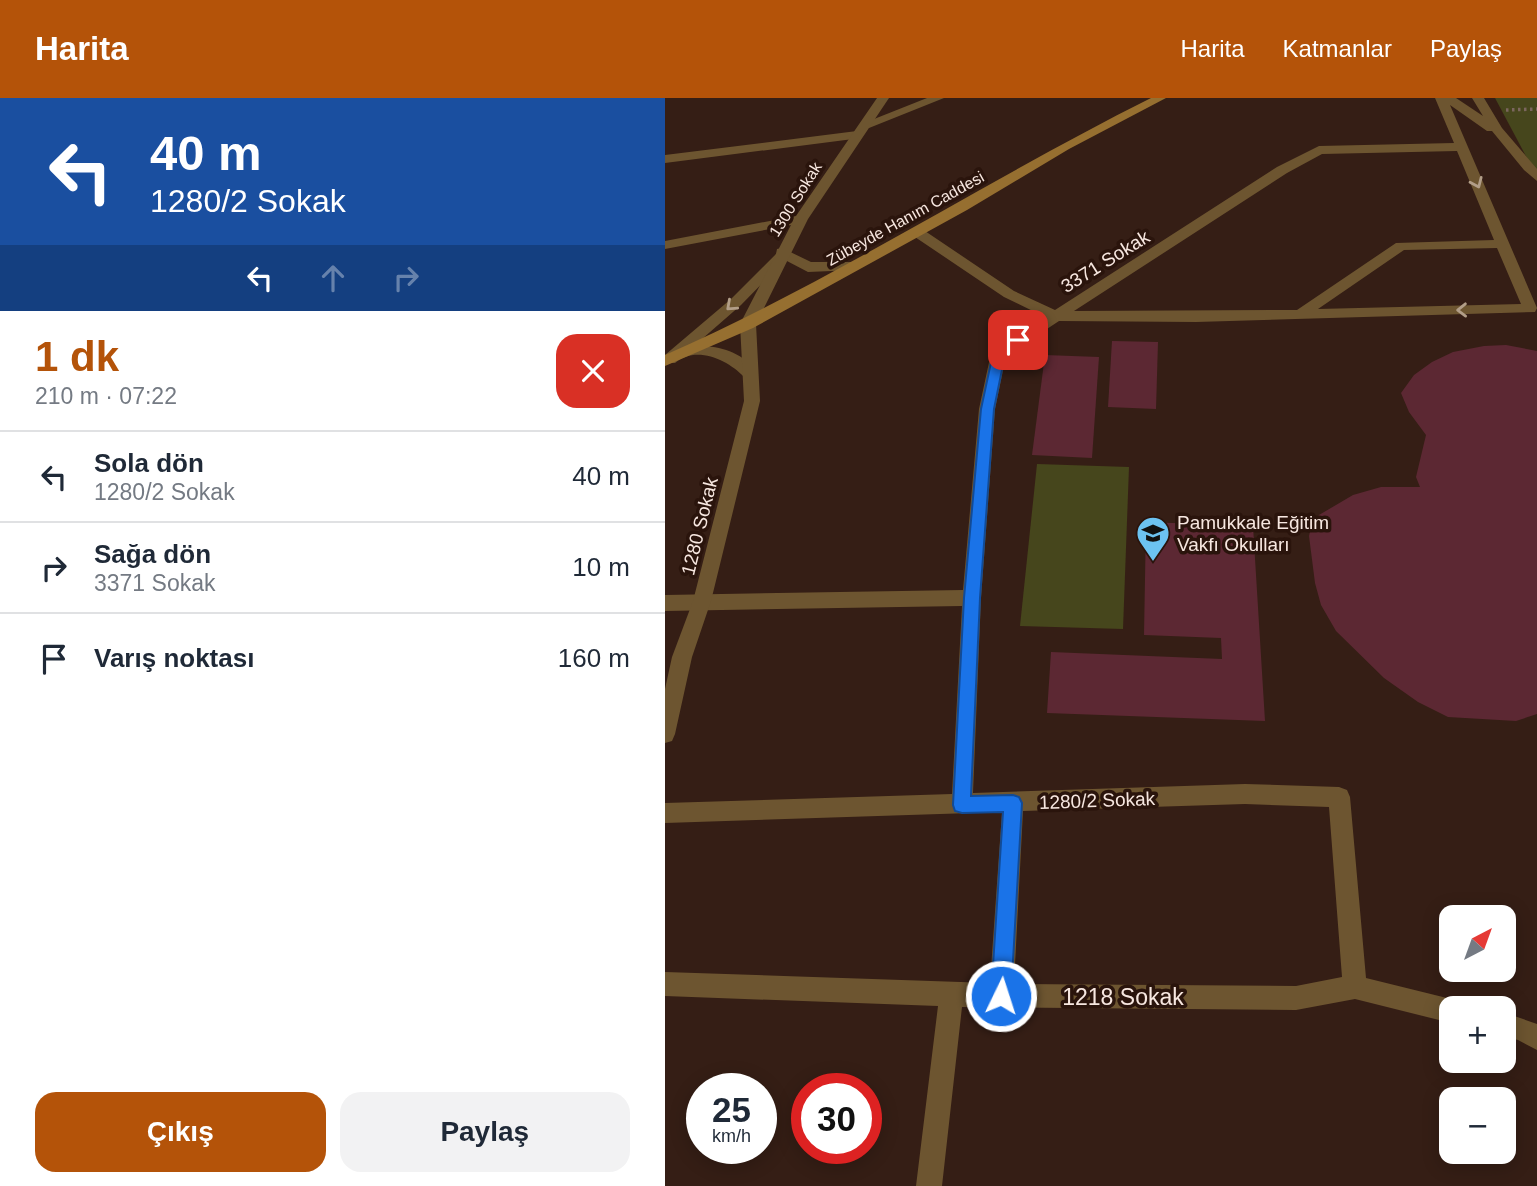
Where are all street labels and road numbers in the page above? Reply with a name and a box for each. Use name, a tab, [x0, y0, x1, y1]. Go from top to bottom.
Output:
street label: 1300 Sokak	[766, 158, 826, 240]
street label: Zübeyde Hanım Caddesi	[824, 168, 987, 269]
street label: 3371 Sokak	[1057, 226, 1154, 297]
street label: 1280 Sokak	[677, 474, 722, 577]
street label: 1280/2 Sokak	[1039, 788, 1156, 813]
street label: 1218 Sokak	[1062, 984, 1184, 1010]

